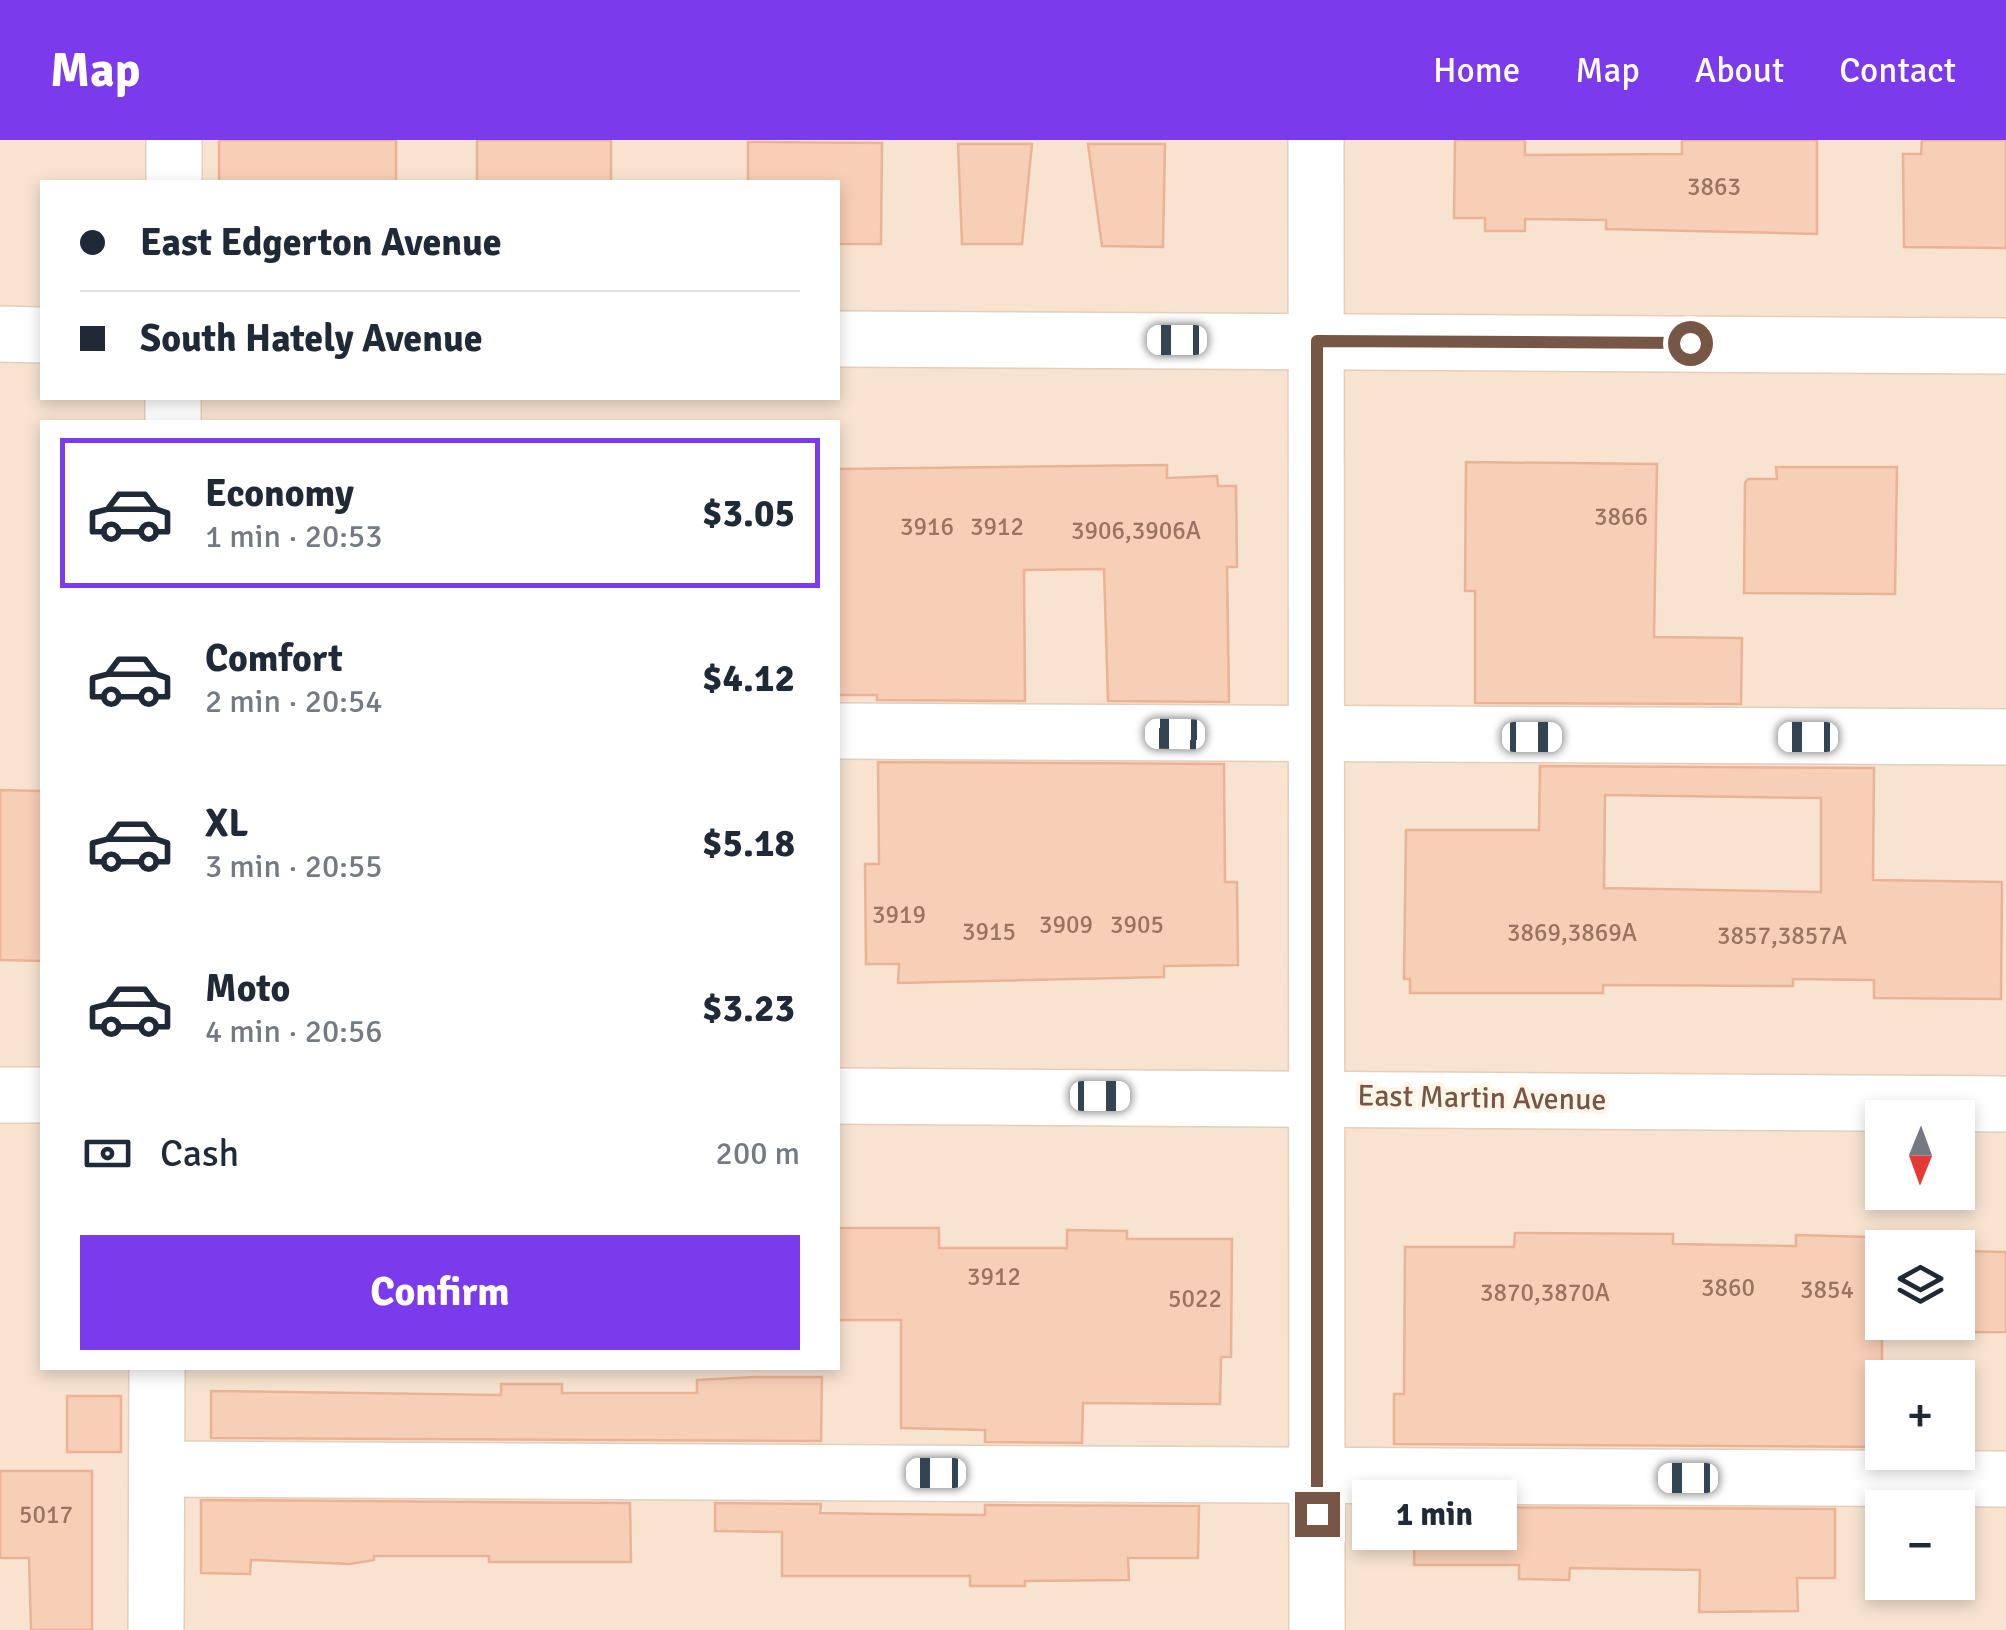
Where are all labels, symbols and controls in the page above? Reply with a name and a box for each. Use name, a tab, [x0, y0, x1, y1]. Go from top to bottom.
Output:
text: Map	[50, 41, 140, 100]
text: Home	[1433, 49, 1520, 92]
text: Map	[1575, 49, 1640, 92]
text: About	[1695, 49, 1784, 92]
text: Contact	[1839, 49, 1956, 92]
house number: 3863	[1687, 171, 1741, 202]
text: East Edgerton Avenue	[140, 219, 502, 266]
text: South Hately Avenue	[140, 315, 483, 362]
route start	[1668, 321, 1713, 366]
car	[1147, 325, 1207, 355]
icon: car	[85, 468, 175, 558]
text: Economy	[205, 470, 354, 517]
text: $3.05	[702, 490, 795, 537]
house number: 3866	[1594, 501, 1648, 532]
house number: 3916	[900, 511, 954, 542]
house number: 3912	[970, 511, 1024, 542]
house number: 3906,3906A	[1071, 515, 1201, 546]
text: 1 min · 20:53	[205, 517, 383, 556]
icon: car	[85, 633, 175, 723]
text: Comfort	[205, 635, 343, 682]
text: $4.12	[702, 655, 795, 702]
text: 2 min · 20:54	[205, 682, 383, 721]
car	[1145, 718, 1205, 750]
car	[1502, 722, 1562, 752]
car	[1778, 722, 1838, 752]
icon: car	[85, 798, 175, 888]
text: XL	[205, 800, 248, 847]
text: $5.18	[702, 820, 795, 867]
text: 3 min · 20:55	[205, 847, 383, 886]
house number: 3919	[872, 899, 926, 930]
house number: 3909	[1039, 909, 1093, 940]
house number: 3905	[1110, 909, 1164, 940]
house number: 3915	[962, 916, 1016, 947]
house number: 3869,3869A	[1507, 917, 1637, 948]
house number: 3857,3857A	[1717, 920, 1847, 951]
icon: car	[85, 963, 175, 1053]
text: Moto	[205, 965, 290, 1012]
text: $3.23	[702, 985, 795, 1032]
text: 4 min · 20:56	[205, 1012, 383, 1051]
street label: East Martin Avenue	[1357, 1077, 1607, 1119]
car	[1070, 1081, 1130, 1111]
north arrow	[1865, 1100, 1975, 1210]
map controls	[1865, 1100, 1975, 1600]
icon: cash	[80, 1126, 135, 1181]
text: Cash	[160, 1130, 239, 1177]
text: 200 m	[716, 1134, 800, 1173]
button: layers	[1865, 1230, 1975, 1340]
button: Confirm	[80, 1235, 800, 1350]
house number: 3912	[967, 1261, 1021, 1292]
house number: 3860	[1701, 1272, 1755, 1303]
house number: 3854	[1800, 1274, 1854, 1305]
house number: 3870,3870A	[1480, 1277, 1610, 1308]
house number: 5022	[1168, 1283, 1222, 1314]
button: +	[1865, 1360, 1975, 1470]
car	[906, 1458, 966, 1488]
car	[1658, 1463, 1718, 1493]
callout: 1 min	[1352, 1479, 1517, 1549]
button: −	[1865, 1490, 1975, 1600]
route end	[1295, 1492, 1340, 1537]
text: 1 min	[1396, 1495, 1473, 1534]
house number: 5017	[19, 1499, 73, 1530]

